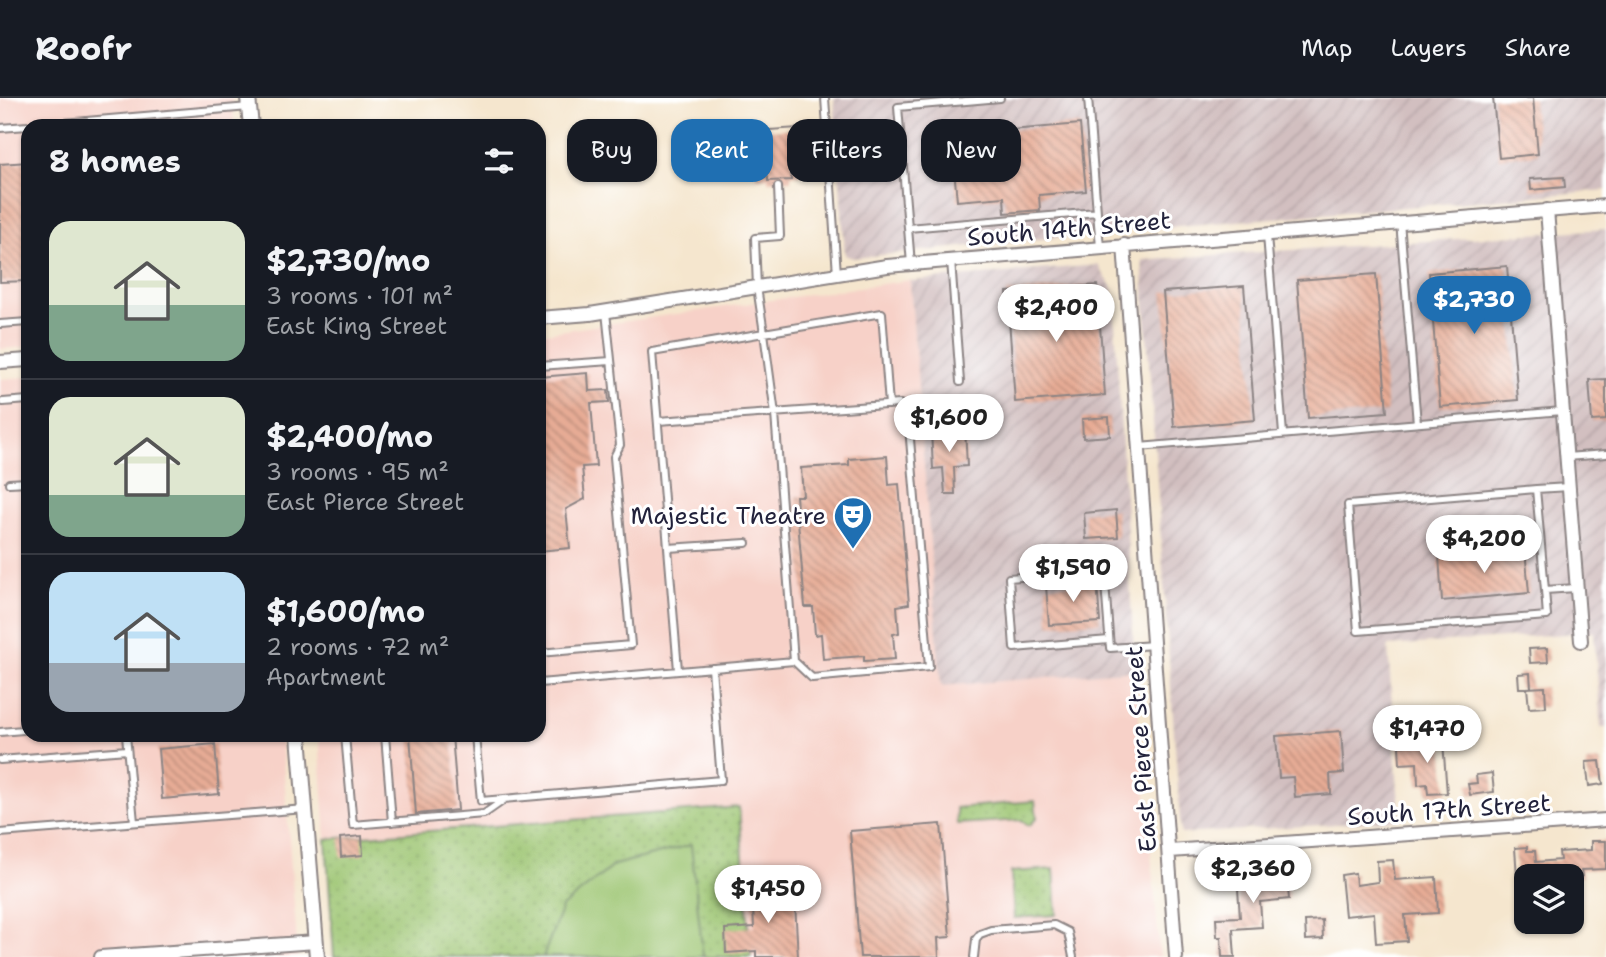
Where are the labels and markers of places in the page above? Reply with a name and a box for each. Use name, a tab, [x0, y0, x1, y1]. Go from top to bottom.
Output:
pin: $2,730	[1417, 276, 1531, 336]
pin: $2,400	[999, 285, 1113, 344]
pin: $1,600	[892, 394, 1006, 454]
theatre icon: Majestic Theatre	[832, 495, 874, 550]
place label: Majestic Theatre	[630, 500, 826, 532]
pin: $4,200	[1427, 516, 1541, 575]
pin: $1,590	[1016, 545, 1130, 604]
pin: $1,470	[1370, 706, 1484, 765]
pin: $2,360	[1196, 846, 1310, 905]
pin: $1,450	[711, 866, 825, 925]

